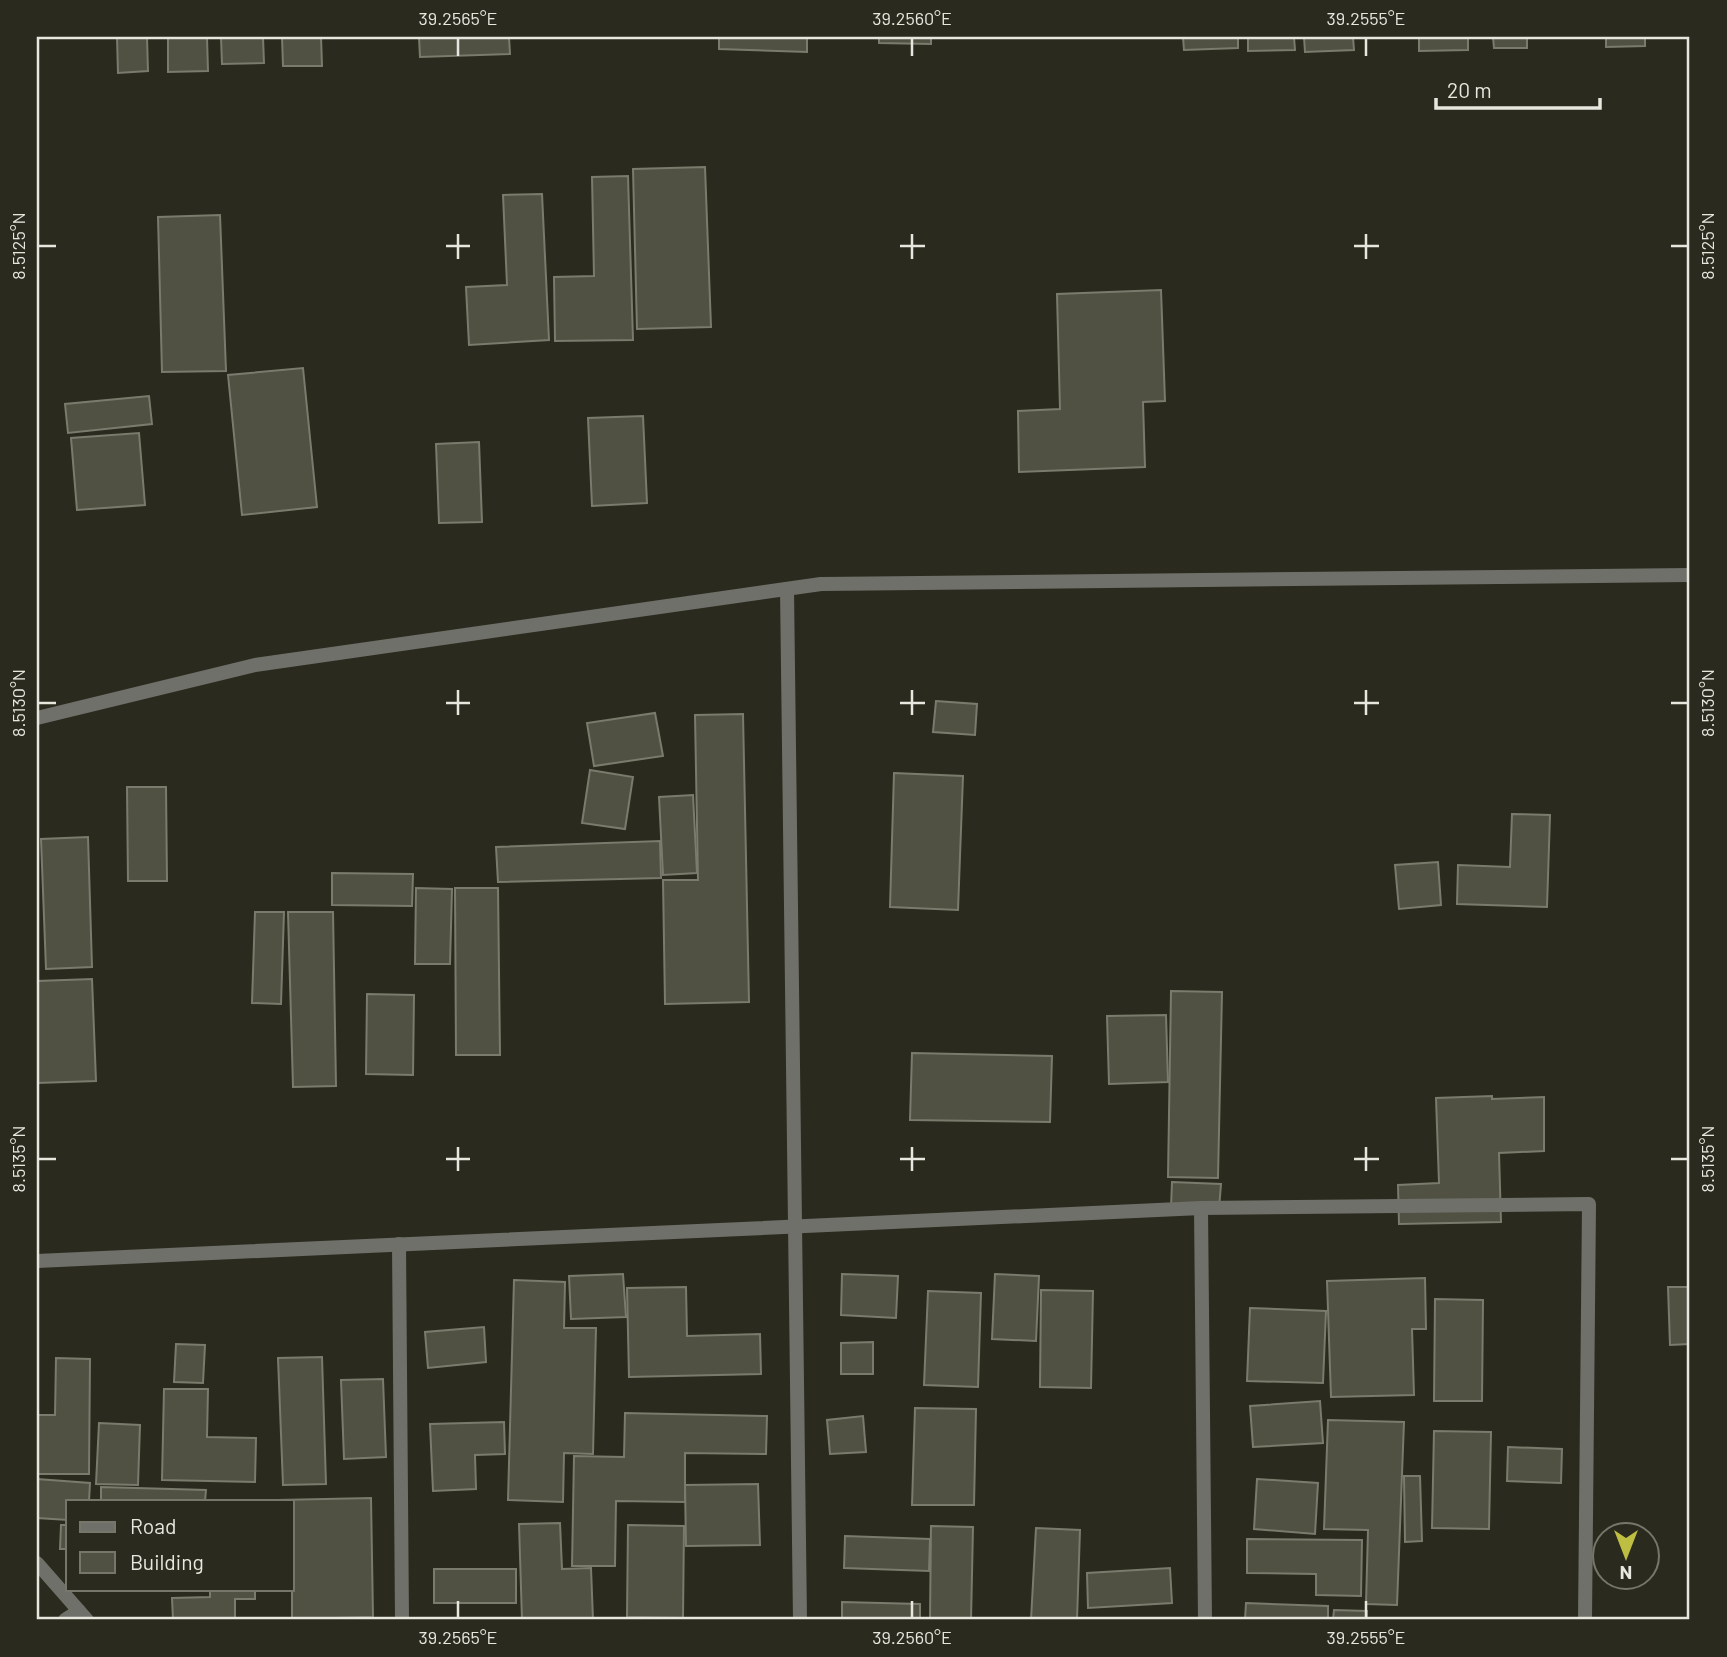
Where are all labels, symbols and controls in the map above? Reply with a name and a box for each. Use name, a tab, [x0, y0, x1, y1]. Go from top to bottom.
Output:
text: 39.2565°E	[419, 7, 497, 29]
text: 39.2560°E	[872, 7, 952, 29]
text: 39.2555°E	[1327, 7, 1405, 29]
scale bar	[1436, 66, 1601, 110]
text: 20 m	[1447, 77, 1492, 102]
text: 8.5125°N	[7, 212, 29, 280]
text: 8.5125°N	[1696, 212, 1718, 280]
text: 8.5130°N	[7, 669, 29, 737]
text: 8.5130°N	[1696, 669, 1718, 737]
text: 8.5135°N	[7, 1126, 29, 1192]
text: 8.5135°N	[1696, 1126, 1718, 1192]
legend	[66, 1500, 294, 1590]
text: Road	[130, 1513, 176, 1538]
north arrow	[1590, 1520, 1660, 1590]
text: Building	[130, 1549, 204, 1574]
text: N	[1620, 1562, 1632, 1585]
text: 39.2565°E	[419, 1626, 497, 1648]
text: 39.2560°E	[872, 1626, 952, 1648]
text: 39.2555°E	[1327, 1626, 1405, 1648]

